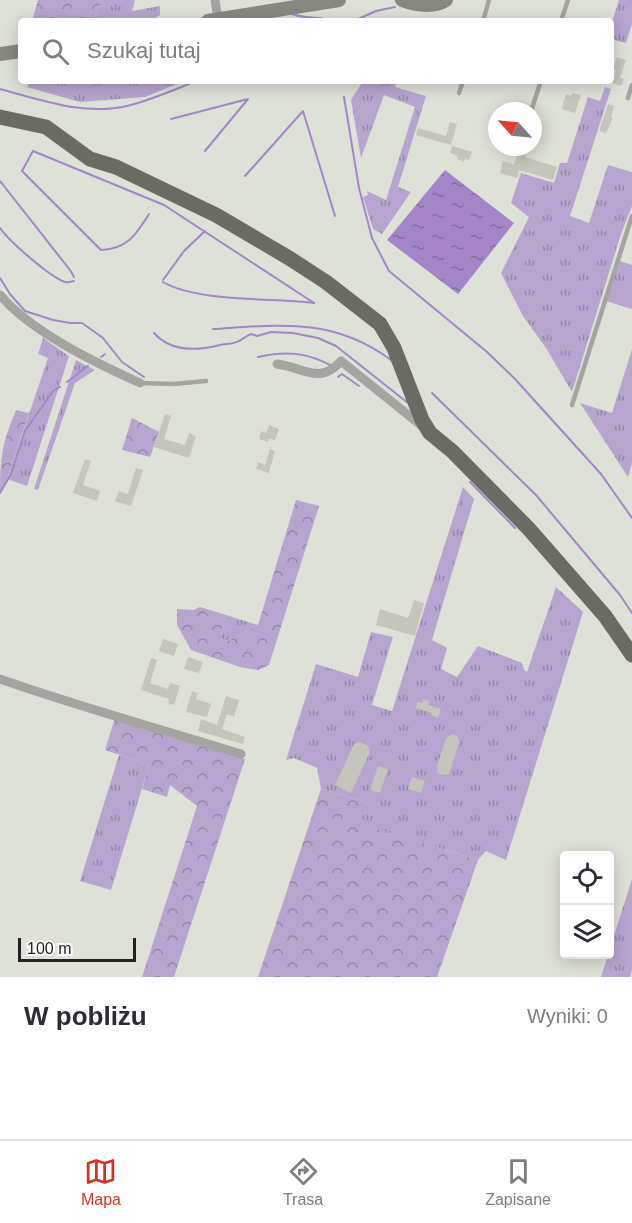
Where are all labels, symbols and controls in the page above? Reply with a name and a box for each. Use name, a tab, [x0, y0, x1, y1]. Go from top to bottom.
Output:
search box	[18, 18, 614, 84]
icon: search	[39, 35, 72, 68]
text: Szukaj tutaj	[87, 38, 201, 63]
north arrow	[488, 102, 542, 156]
map controls	[560, 851, 614, 959]
button: locate	[560, 851, 614, 905]
button: layers	[560, 905, 614, 959]
scale bar	[18, 935, 136, 962]
text: 100 m	[27, 940, 71, 957]
text: W pobliżu	[24, 1001, 147, 1031]
text: Wyniki: 0	[527, 1005, 608, 1027]
tab: Mapa	[81, 1155, 121, 1209]
tab: Trasa	[283, 1155, 323, 1209]
tab: Zapisane	[485, 1155, 551, 1209]

